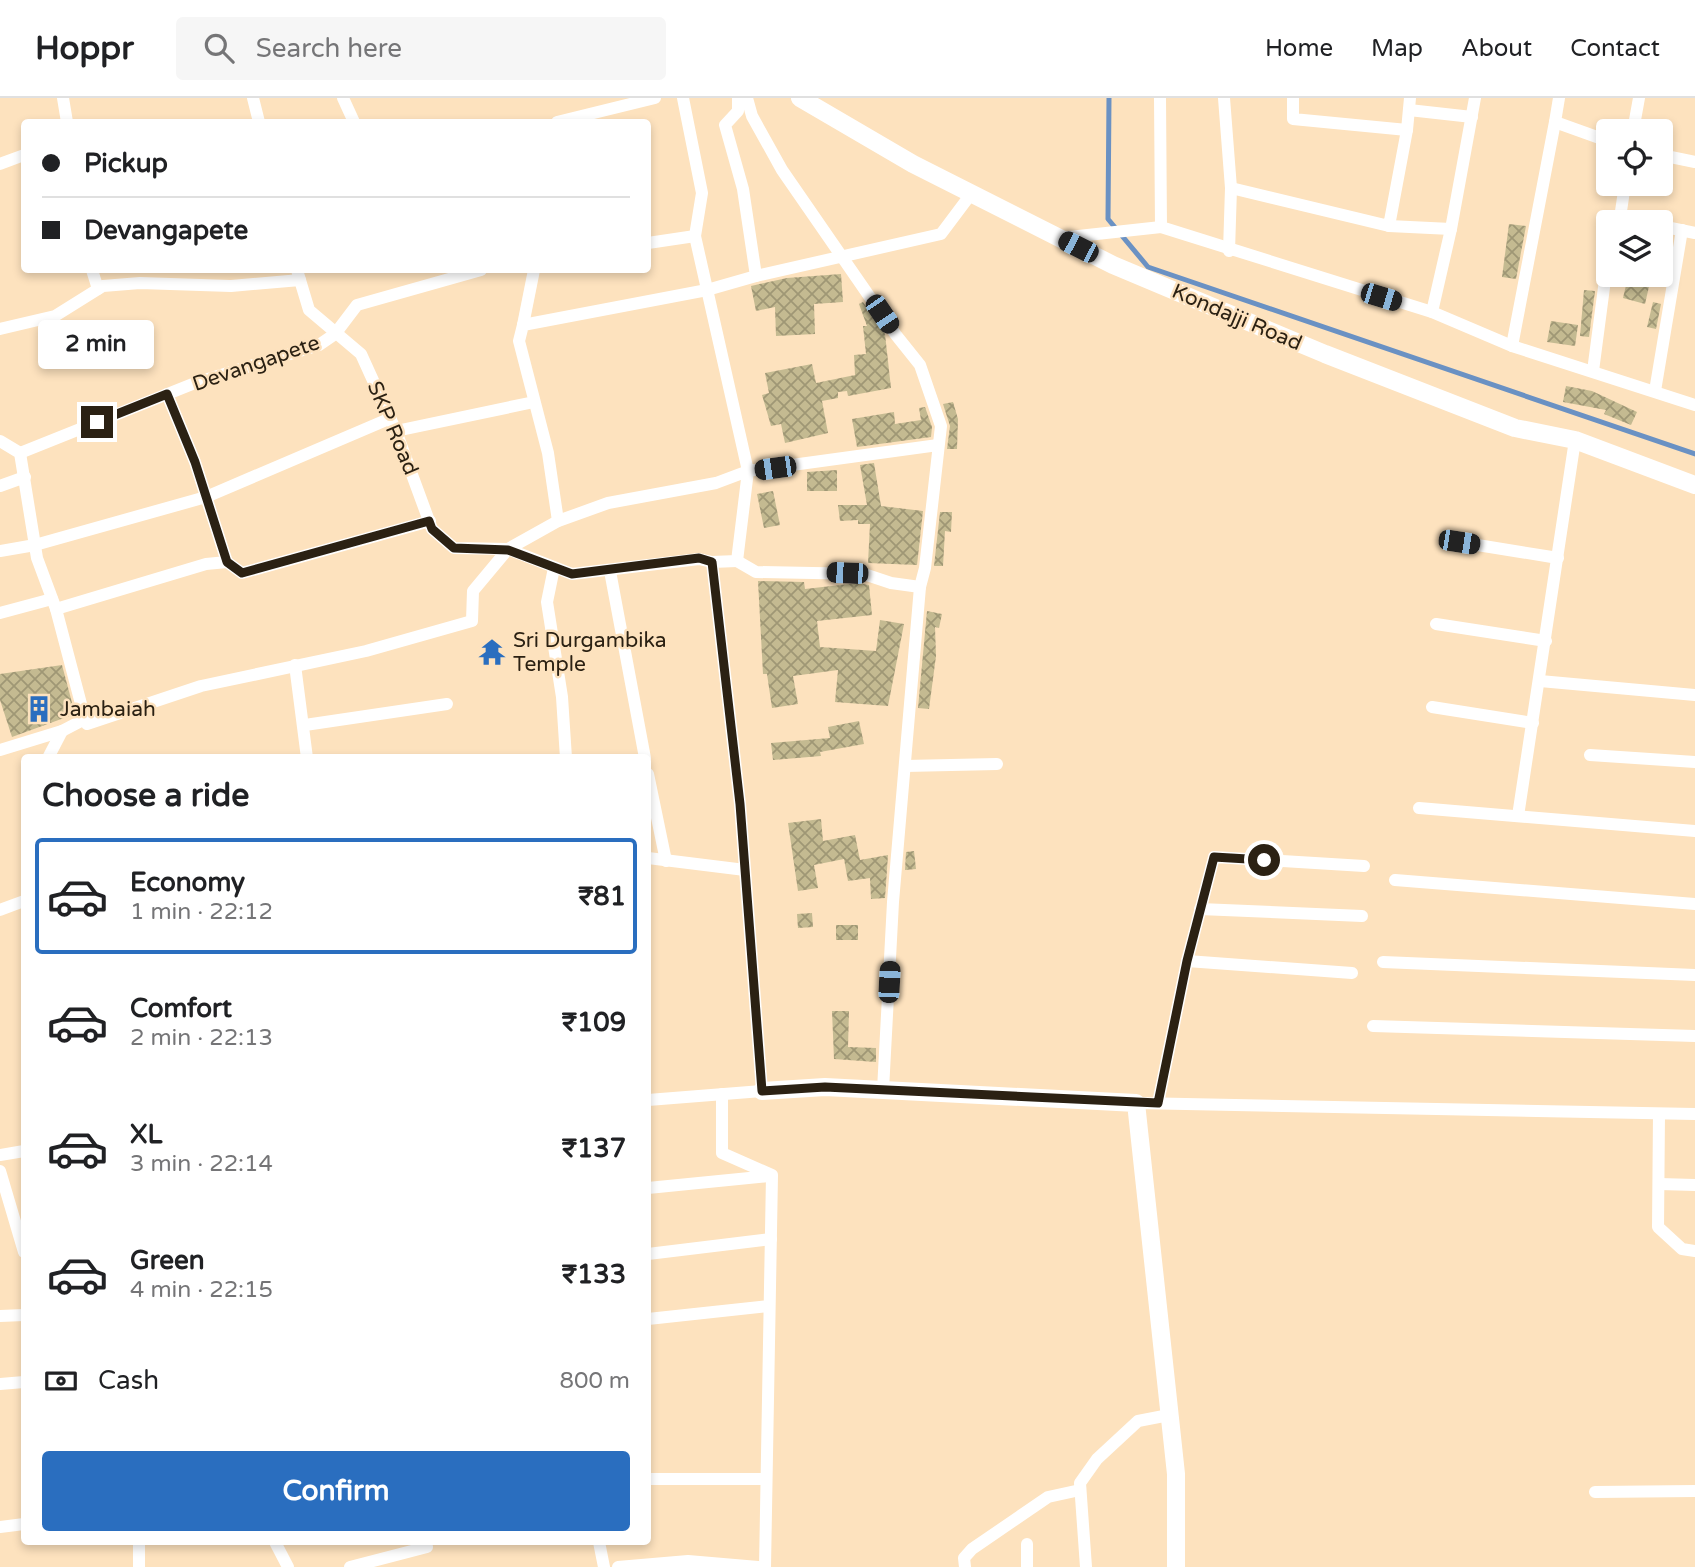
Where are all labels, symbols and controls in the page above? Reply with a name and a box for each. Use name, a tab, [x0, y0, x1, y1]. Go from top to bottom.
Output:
search box	[176, 17, 666, 80]
text: Hoppr	[35, 29, 134, 68]
icon: search	[200, 29, 238, 67]
text: Search here	[256, 33, 402, 64]
text: Home	[1265, 34, 1333, 63]
text: Map	[1371, 34, 1423, 63]
text: About	[1461, 34, 1532, 63]
text: Contact	[1570, 34, 1660, 63]
map controls	[1596, 119, 1673, 287]
button: locate	[1596, 119, 1673, 196]
text: Pickup	[84, 148, 168, 179]
button: layers	[1596, 210, 1673, 287]
text: Devangapete	[84, 215, 248, 246]
car	[1055, 228, 1102, 266]
street label: Kondajji Road	[1168, 279, 1306, 356]
car	[1358, 281, 1405, 313]
car	[862, 291, 903, 337]
callout: 2 min	[39, 320, 155, 370]
text: 2 min	[65, 330, 127, 358]
street label: Devangapete	[189, 330, 323, 397]
street label: SKP Road	[362, 378, 423, 479]
route end	[81, 406, 113, 438]
car	[753, 455, 798, 481]
car	[1437, 528, 1482, 556]
car	[826, 562, 869, 584]
place label: Sri Durgambika Temple	[513, 628, 666, 677]
temple icon: Sri Durgambika Temple	[477, 637, 507, 667]
building icon: Jambaiah	[24, 694, 54, 724]
place label: Jambaiah	[60, 697, 156, 722]
text: Choose a ride	[42, 777, 249, 815]
route start	[1248, 844, 1280, 876]
icon: car	[46, 865, 109, 928]
text: Economy	[130, 867, 245, 898]
text: ₹81	[578, 881, 626, 912]
text: 1 min · 22:12	[130, 898, 273, 926]
car	[878, 960, 901, 1004]
icon: car	[46, 991, 109, 1054]
text: Comfort	[130, 993, 232, 1024]
text: ₹109	[562, 1007, 626, 1038]
text: 2 min · 22:13	[130, 1024, 273, 1052]
icon: car	[46, 1117, 109, 1180]
text: XL	[130, 1119, 162, 1150]
text: ₹137	[562, 1133, 626, 1164]
text: 3 min · 22:14	[130, 1150, 273, 1178]
icon: car	[46, 1243, 109, 1306]
text: Green	[130, 1245, 205, 1276]
text: ₹133	[562, 1259, 626, 1290]
text: 4 min · 22:15	[130, 1276, 273, 1304]
icon: cash	[42, 1362, 80, 1400]
text: Cash	[98, 1365, 159, 1396]
text: 800 m	[560, 1367, 630, 1395]
button: Confirm	[42, 1451, 630, 1531]

